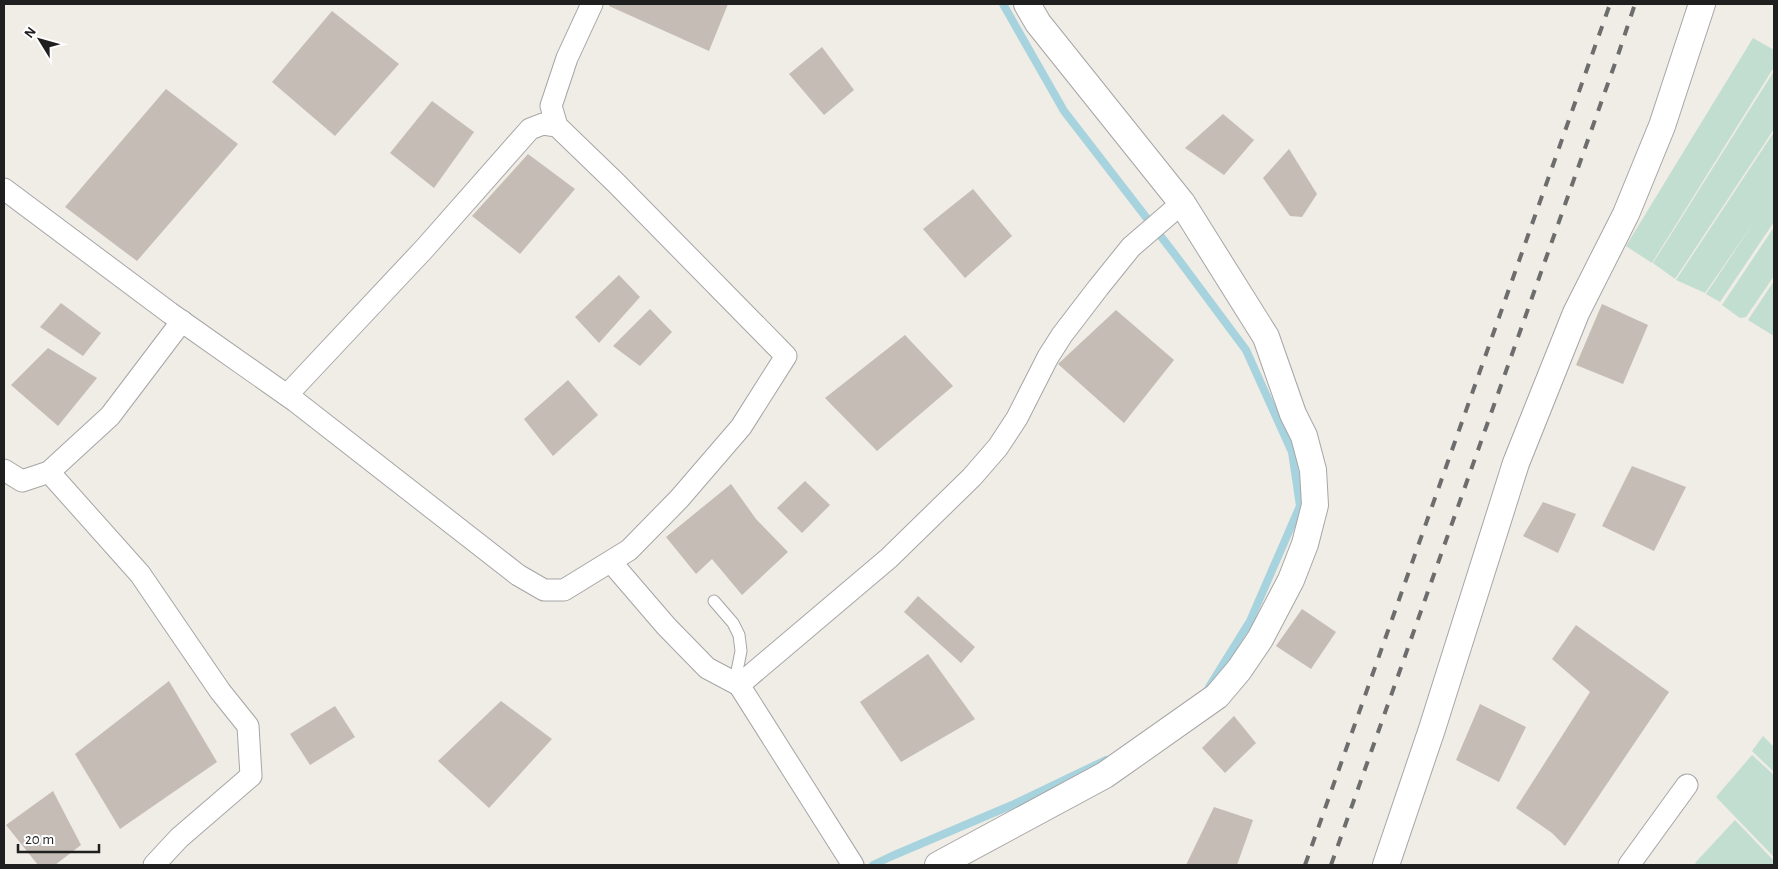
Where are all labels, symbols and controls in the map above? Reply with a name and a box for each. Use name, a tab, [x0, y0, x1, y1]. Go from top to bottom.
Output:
north arrow	[15, 15, 65, 65]
text: N	[22, 25, 39, 41]
scale bar	[18, 822, 99, 854]
text: 20 m	[25, 832, 54, 847]

